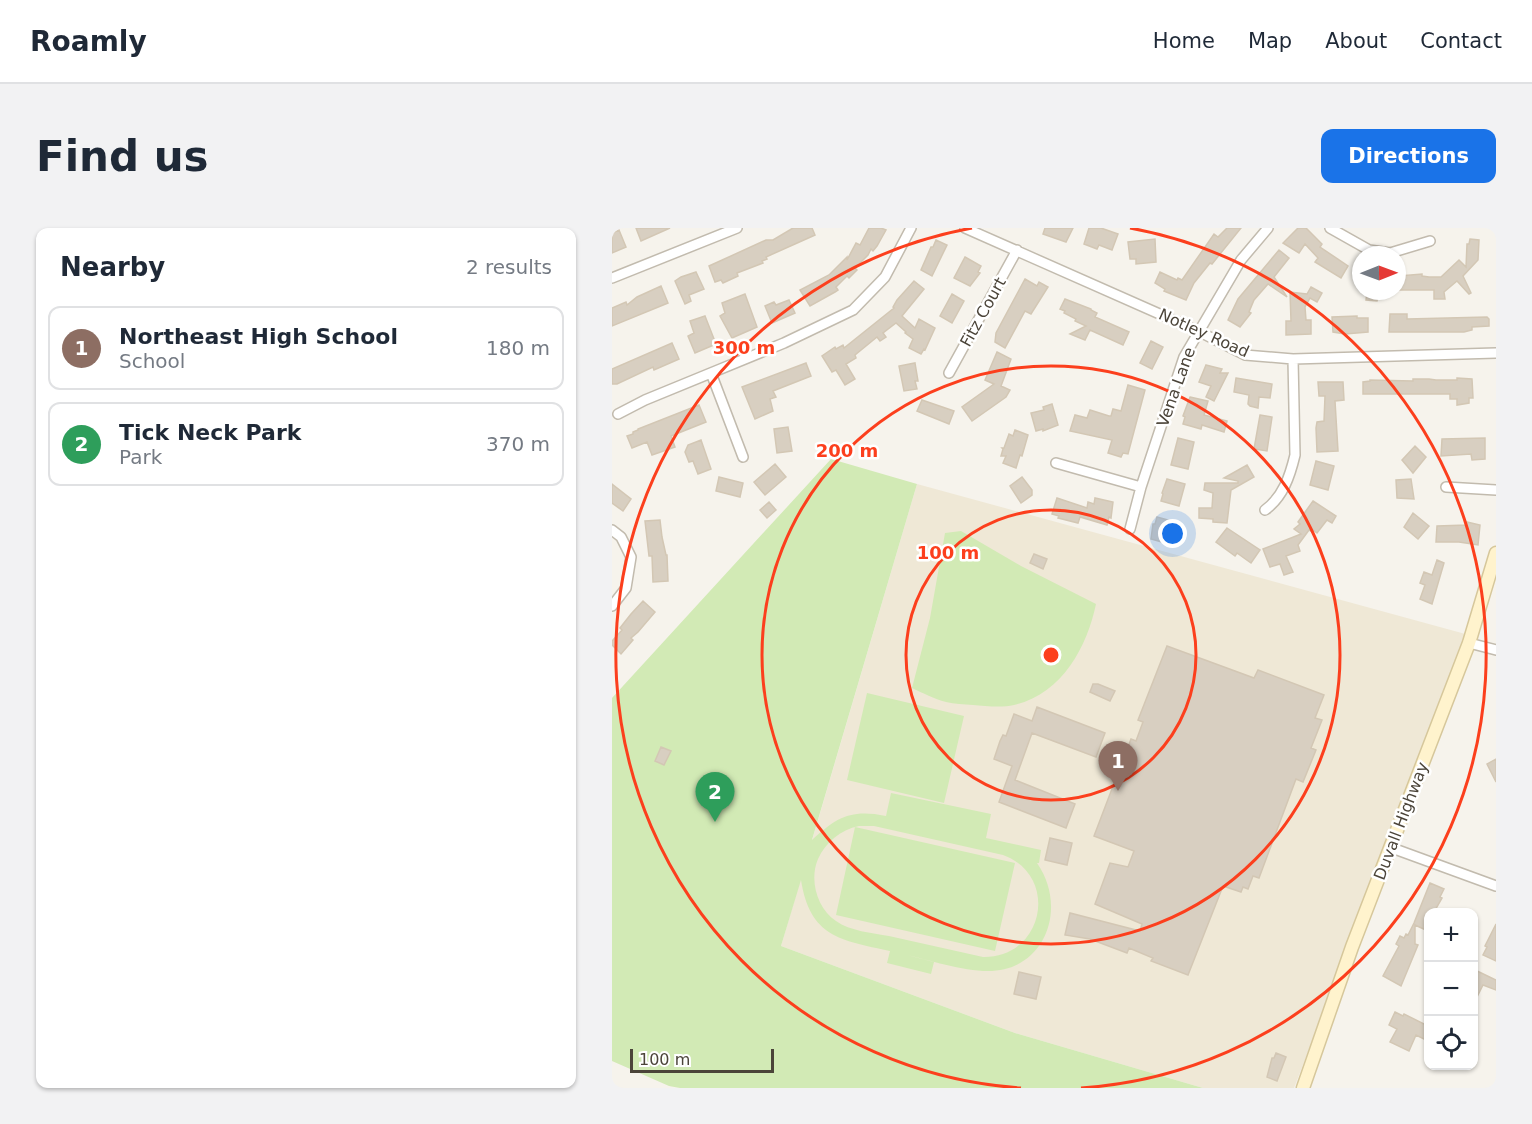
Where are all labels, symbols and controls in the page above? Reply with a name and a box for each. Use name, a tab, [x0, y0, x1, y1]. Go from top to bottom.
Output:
text: Roamly	[30, 25, 147, 58]
text: Home	[1153, 29, 1215, 53]
text: Map	[1248, 29, 1292, 53]
text: About	[1325, 29, 1387, 53]
text: Contact	[1420, 29, 1502, 53]
button: Directions	[1321, 129, 1496, 183]
text: Find us	[36, 132, 209, 181]
north arrow	[1352, 246, 1406, 300]
text: Nearby	[60, 252, 165, 282]
text: 2 results	[466, 255, 552, 279]
street label: Fitz Court	[956, 274, 1010, 350]
street label: Notley Road	[1156, 305, 1252, 361]
text: Northeast High School	[119, 324, 398, 349]
text: 1	[75, 336, 88, 360]
text: 180 m	[486, 336, 550, 360]
text: 300 m	[713, 337, 775, 358]
street label: Vena Lane	[1153, 345, 1199, 429]
text: School	[119, 349, 185, 373]
text: Tick Neck Park	[119, 420, 301, 445]
text: 2	[75, 432, 88, 456]
text: 370 m	[486, 432, 550, 456]
text: 200 m	[816, 440, 878, 461]
text: Park	[119, 445, 162, 469]
your location	[1158, 519, 1187, 548]
text: 100 m	[917, 542, 979, 563]
centre of rings	[1041, 645, 1061, 665]
pin: 1	[1098, 742, 1138, 791]
street label: Duvall Highway	[1370, 759, 1432, 883]
pin: 2	[696, 772, 734, 822]
map controls	[1424, 908, 1478, 1070]
button: +	[1424, 908, 1478, 962]
button: −	[1424, 962, 1478, 1016]
button: locate	[1424, 1016, 1478, 1070]
scale bar	[630, 1046, 774, 1074]
text: 100 m	[639, 1050, 690, 1069]

